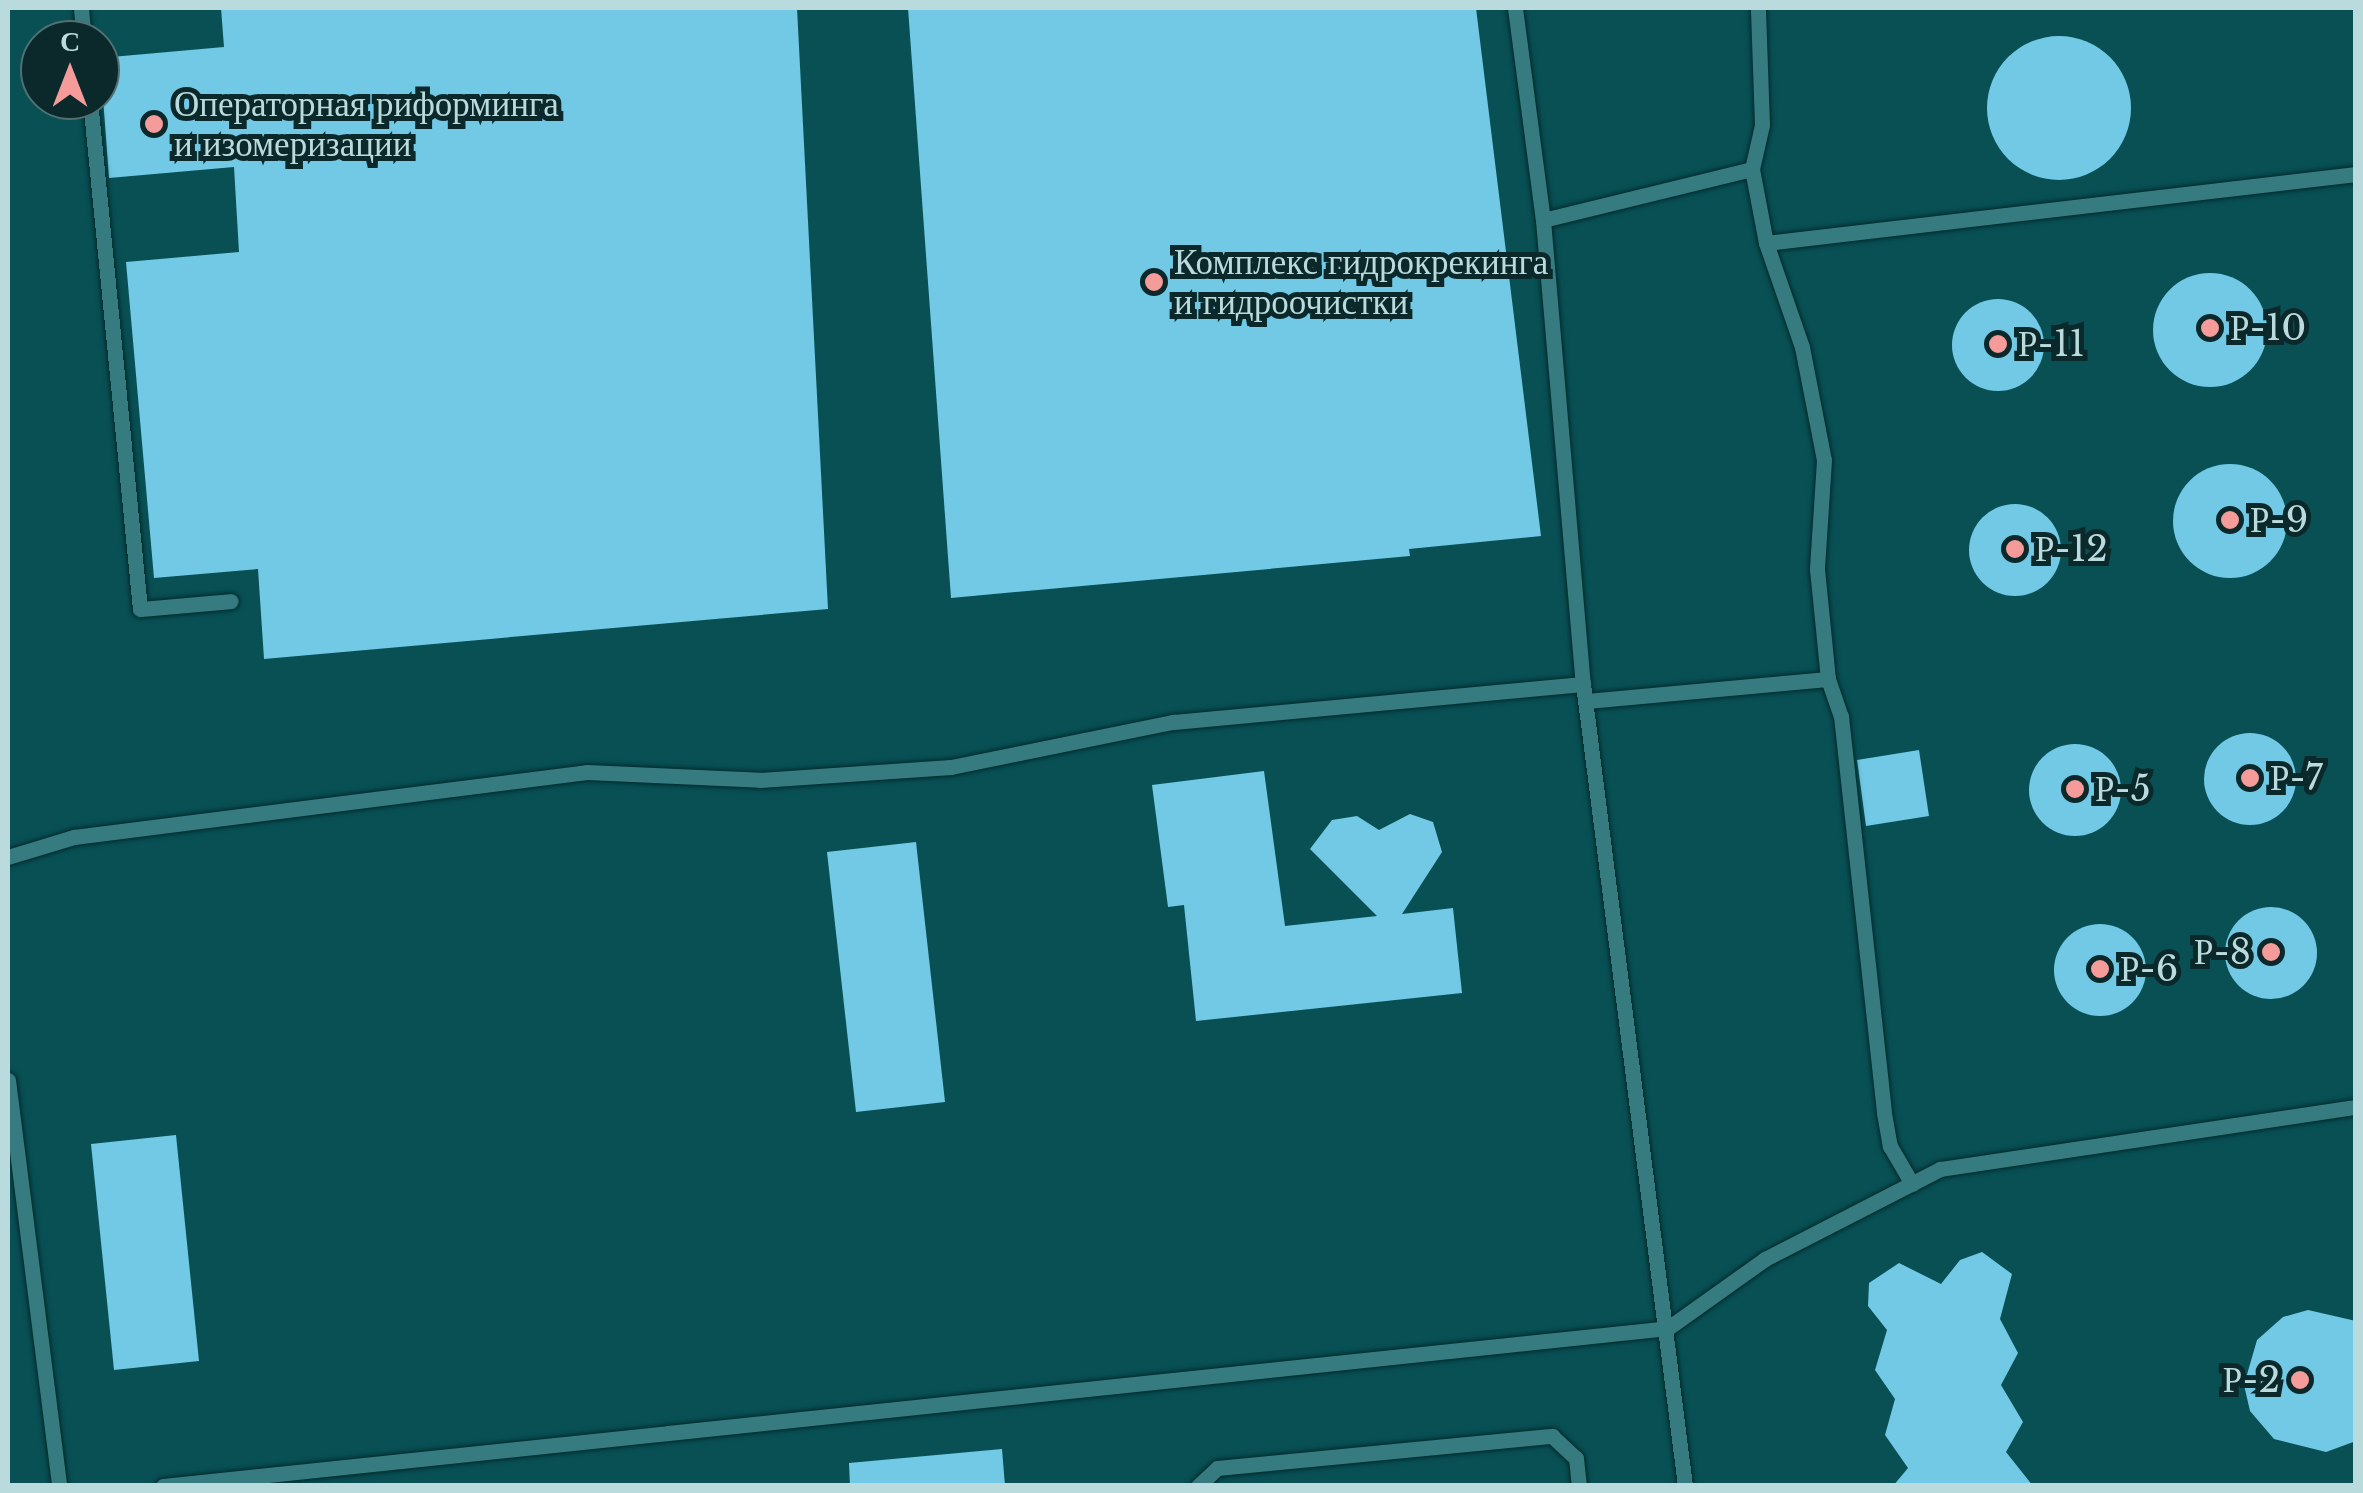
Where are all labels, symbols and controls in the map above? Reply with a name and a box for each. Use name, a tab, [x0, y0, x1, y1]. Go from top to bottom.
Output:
north arrow	[20, 20, 120, 120]
text: С	[60, 24, 80, 59]
place label: Операторная риформинга и изомеризации	[174, 83, 559, 165]
marker: Операторная риформинга и изомеризации	[143, 113, 165, 135]
place label: Комплекс гидрокрекинга и гидроочистки	[1174, 241, 1548, 323]
marker: Комплекс гидрокрекинга и гидроочистки	[1143, 271, 1165, 293]
place label: Р-10	[2230, 307, 2306, 349]
marker: Р-10	[2199, 317, 2221, 339]
place label: Р-11	[2018, 323, 2085, 365]
marker: Р-11	[1987, 333, 2009, 355]
place label: Р-9	[2250, 499, 2308, 541]
marker: Р-9	[2219, 509, 2241, 531]
place label: Р-12	[2035, 528, 2108, 570]
marker: Р-12	[2004, 538, 2026, 560]
place label: Р-7	[2270, 757, 2323, 799]
marker: Р-7	[2239, 767, 2261, 789]
place label: Р-5	[2095, 768, 2151, 810]
marker: Р-5	[2064, 778, 2086, 800]
place label: Р-8	[2194, 931, 2251, 973]
marker: Р-8	[2260, 941, 2282, 963]
place label: Р-6	[2120, 948, 2178, 990]
marker: Р-6	[2089, 958, 2111, 980]
place label: Р-2	[2223, 1359, 2280, 1401]
marker: Р-2	[2289, 1369, 2311, 1391]

